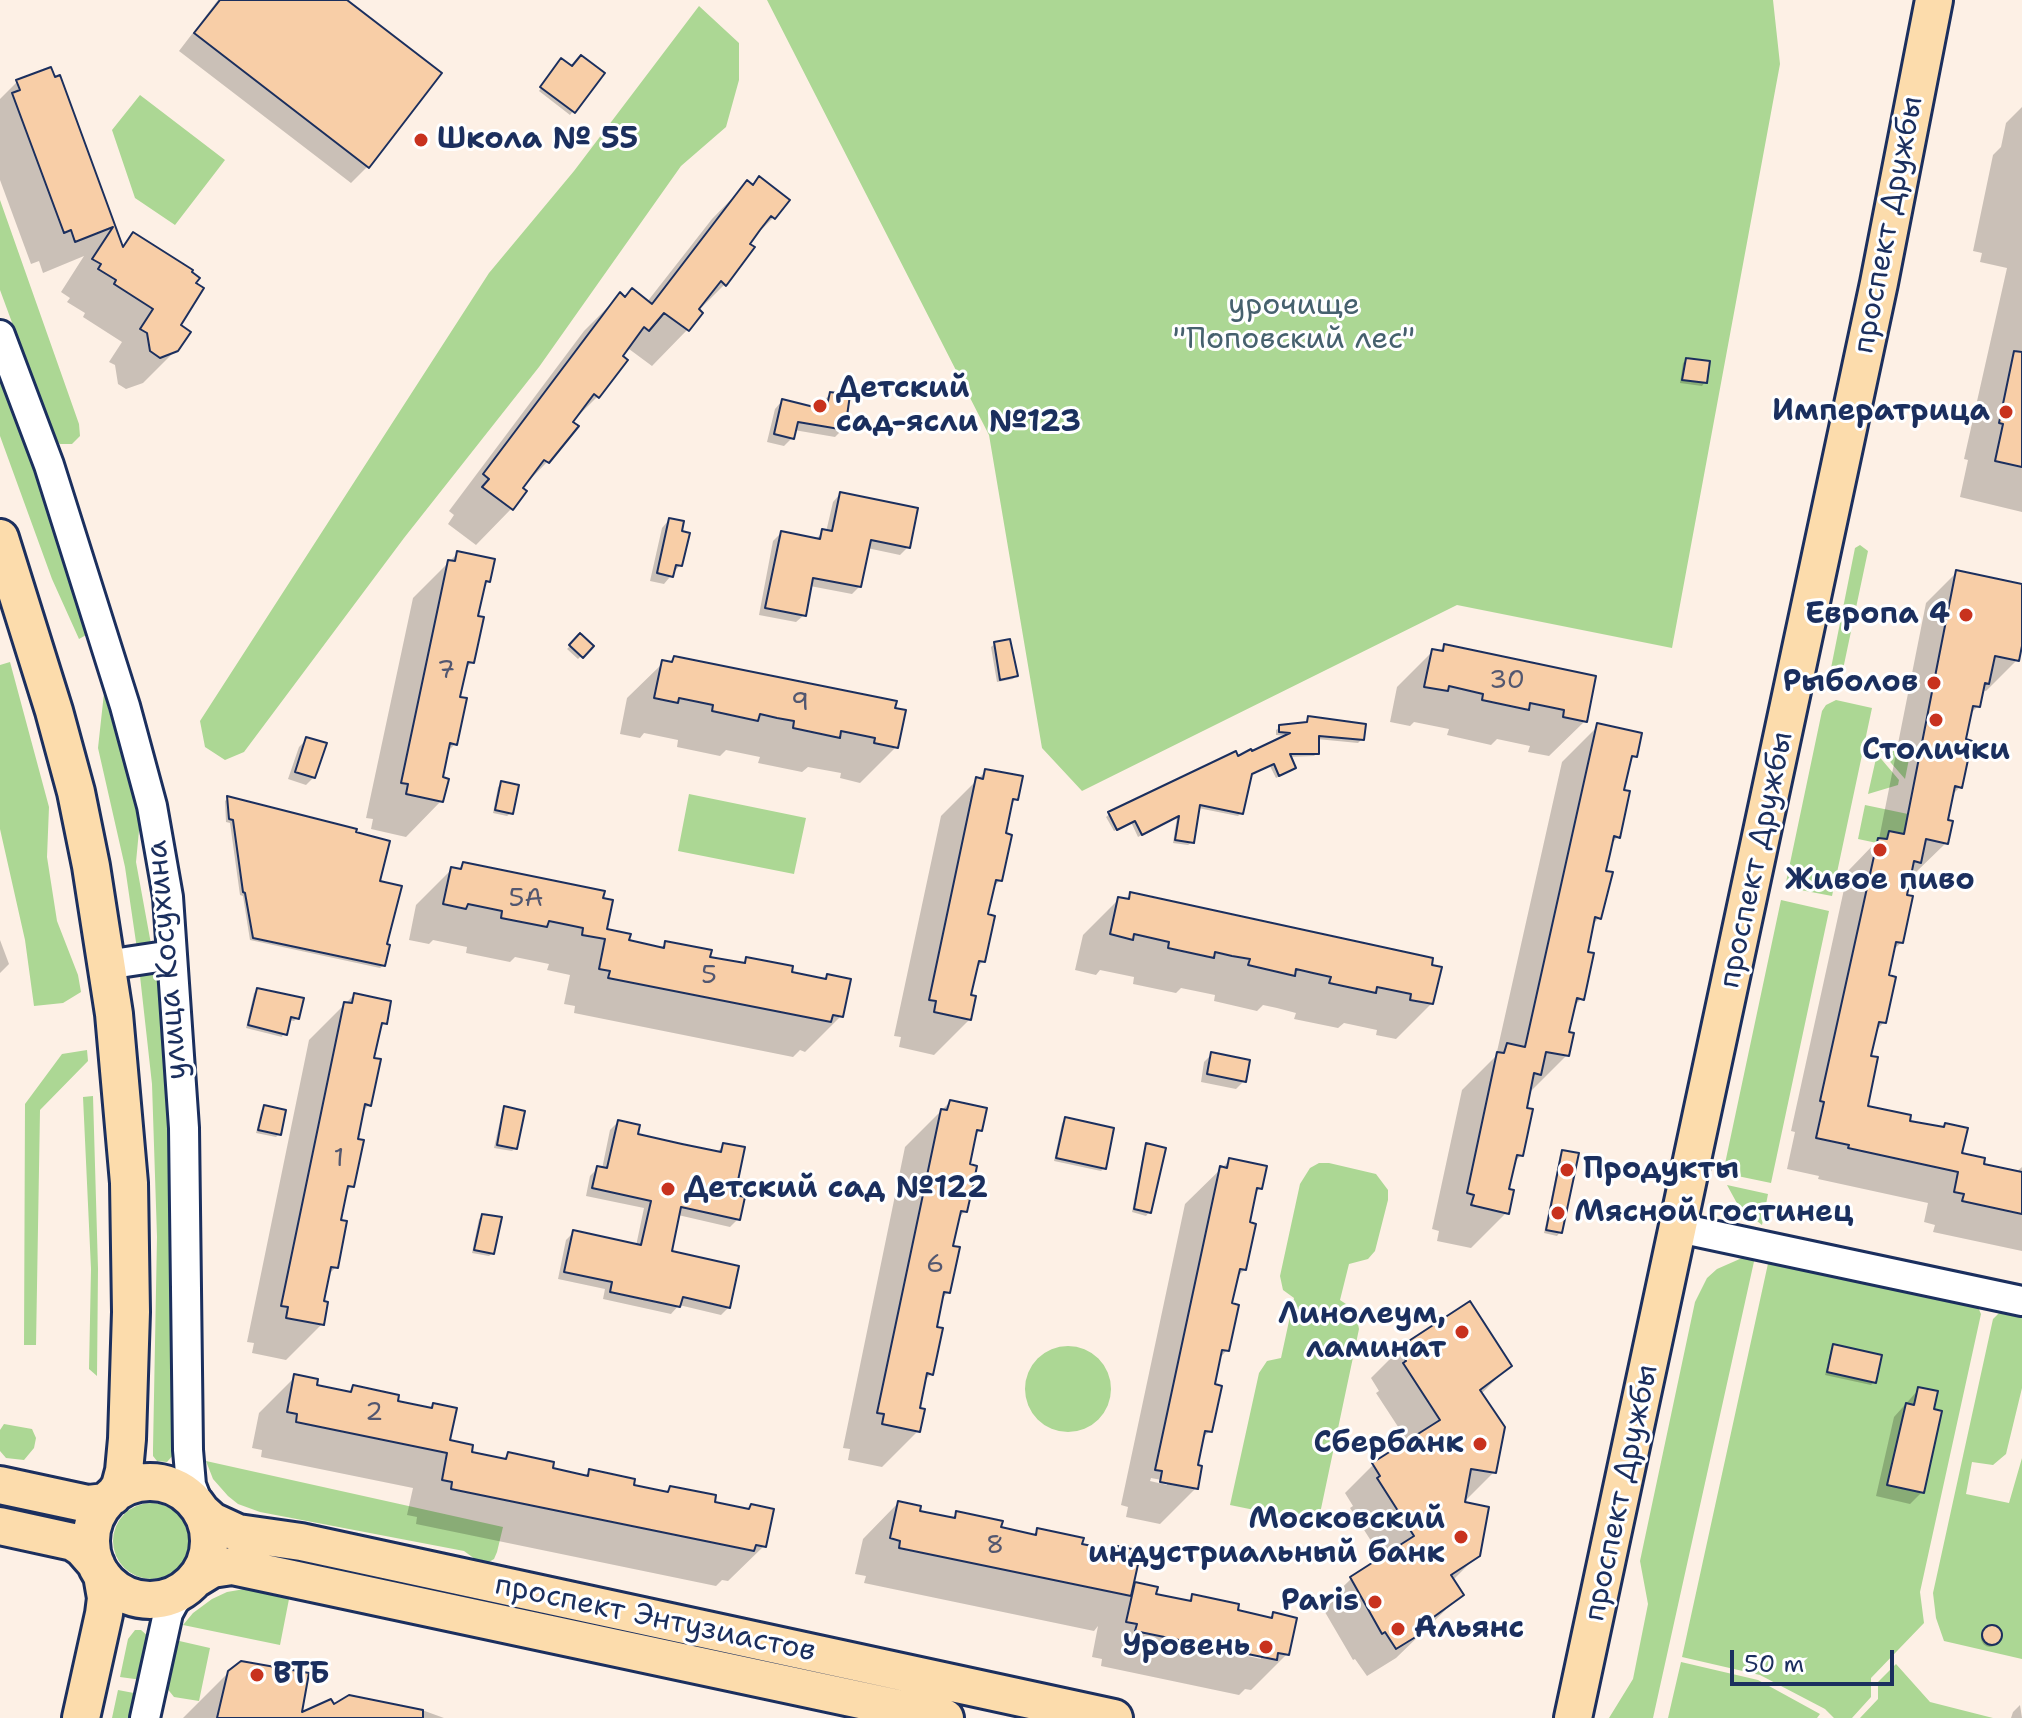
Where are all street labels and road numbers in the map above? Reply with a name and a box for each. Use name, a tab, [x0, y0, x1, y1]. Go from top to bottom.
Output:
street label: проспект Дружбы	[1846, 93, 1932, 357]
street label: проспект Дружбы	[1712, 728, 1802, 992]
street label: улица Косухина	[140, 839, 196, 1081]
street label: проспект Дружбы	[1577, 1361, 1667, 1625]
street label: проспект Энтузиастов	[491, 1567, 819, 1671]

